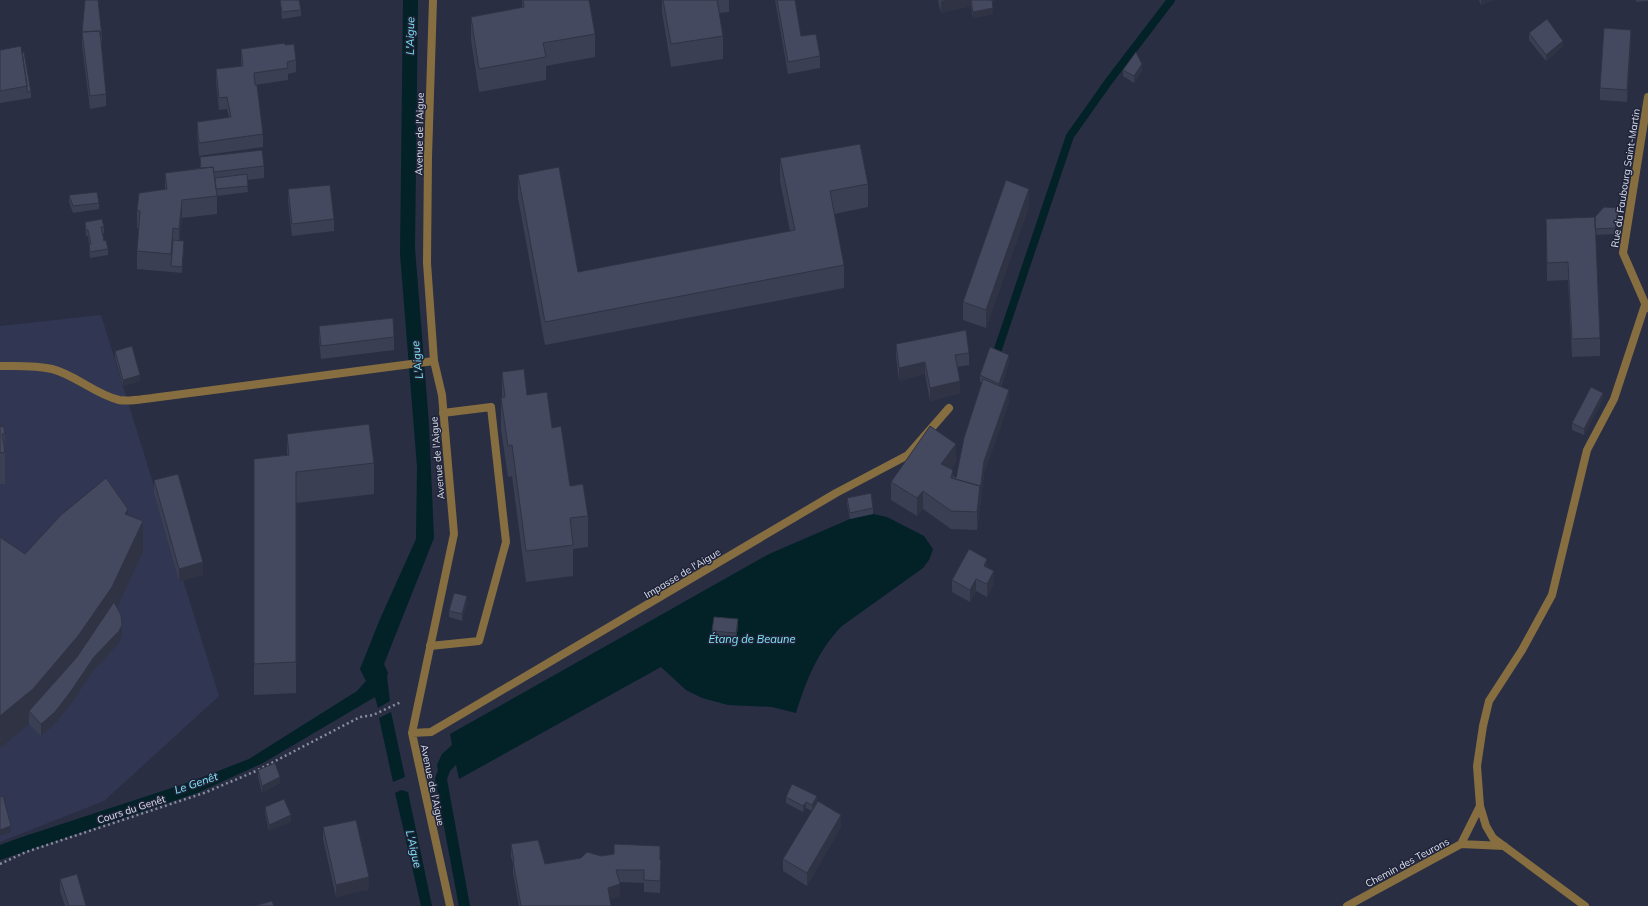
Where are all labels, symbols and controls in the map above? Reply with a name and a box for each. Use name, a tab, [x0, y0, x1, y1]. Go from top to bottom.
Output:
water label: L'Aigue	[403, 17, 417, 55]
street label: Avenue de l'Aigue	[412, 92, 427, 176]
street label: Rue du Faubourg Saint-Martin	[1608, 108, 1643, 248]
water label: L'Aigue	[408, 340, 426, 380]
street label: Avenue de l'Aigue	[427, 416, 448, 500]
street label: Impasse de l'Aigue	[642, 545, 723, 601]
water label: Étang de Beaune	[708, 632, 796, 646]
street label: Avenue de l'Aigue	[418, 743, 448, 827]
water label: Le Genêt	[172, 769, 221, 797]
street label: Cours du Genêt	[95, 792, 167, 827]
water label: L'Aigue	[403, 829, 425, 869]
street label: Chemin des Teurons	[1363, 835, 1452, 890]

